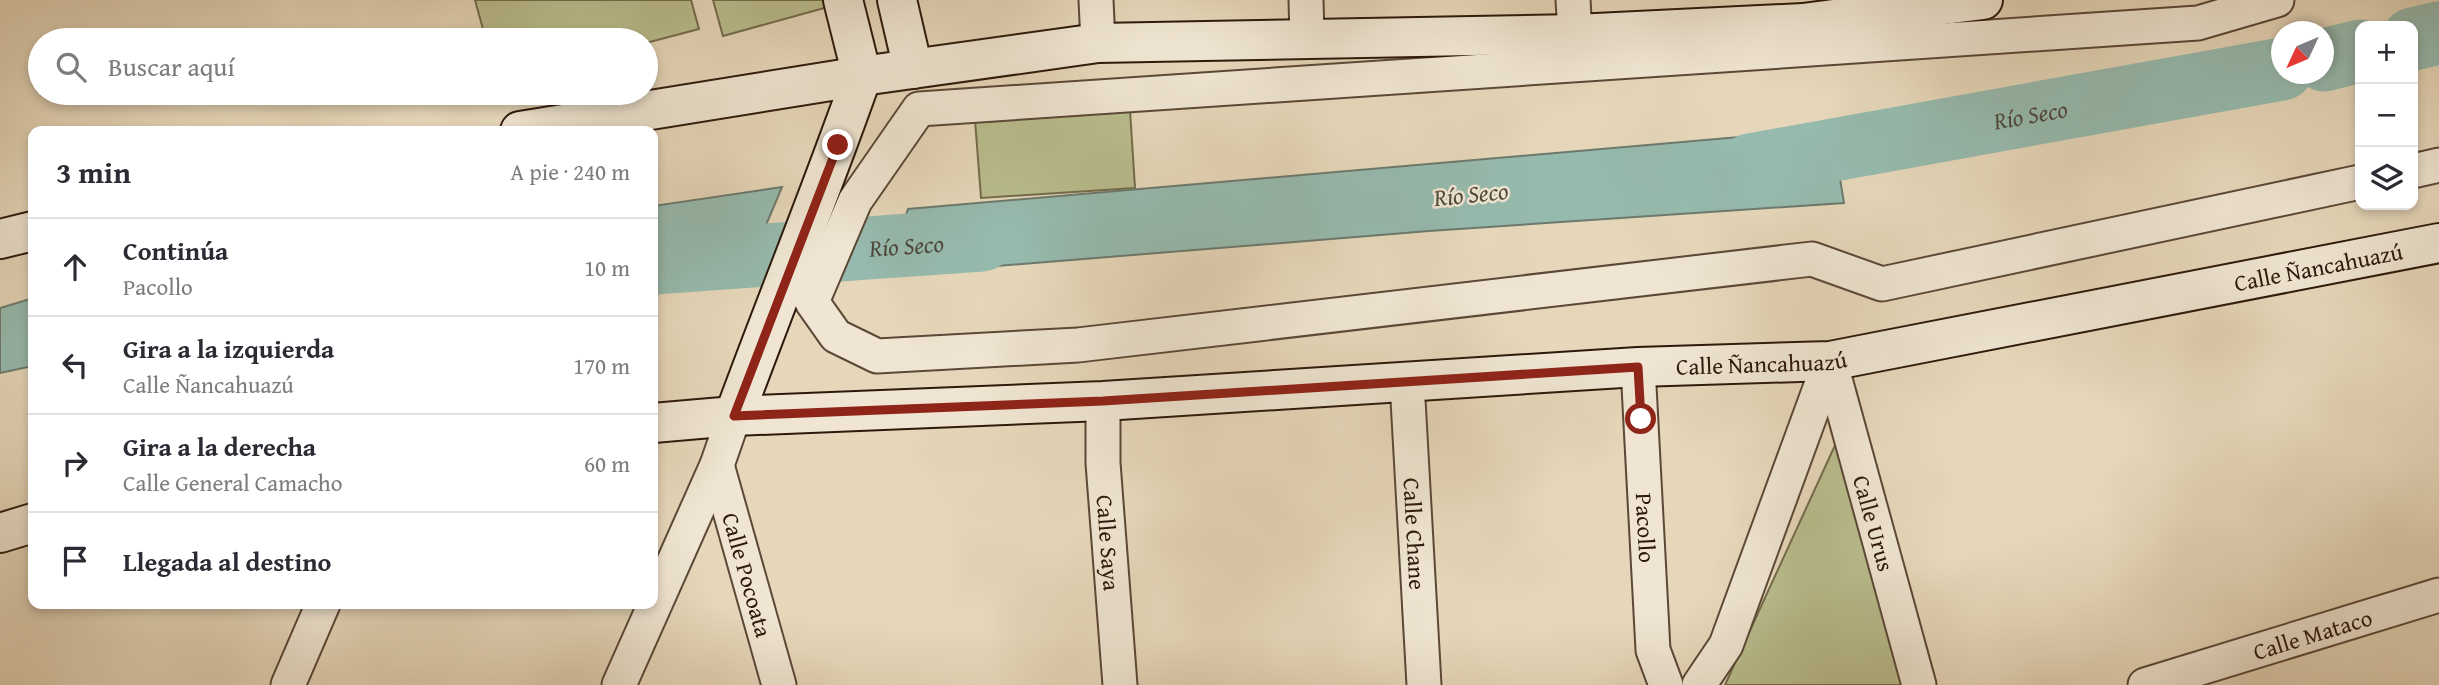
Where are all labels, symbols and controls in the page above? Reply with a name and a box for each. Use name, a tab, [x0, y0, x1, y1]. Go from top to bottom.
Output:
north arrow	[2271, 21, 2334, 84]
map controls	[2355, 21, 2418, 210]
button: +	[2355, 21, 2418, 84]
search box	[28, 28, 658, 105]
text: Buscar aquí	[108, 47, 235, 86]
icon: search	[52, 48, 90, 86]
button: −	[2355, 84, 2418, 147]
water label: Río Seco	[1990, 91, 2070, 138]
route end	[822, 129, 853, 160]
button: layers	[2355, 147, 2418, 210]
text: 3 min	[56, 150, 131, 194]
text: A pie · 240 m	[510, 155, 630, 188]
water label: Río Seco	[1431, 173, 1510, 215]
water label: Río Seco	[867, 225, 945, 265]
text: Continúa	[123, 231, 228, 270]
street label: Calle Ñancahuazú	[2231, 234, 2406, 299]
icon: ahead	[56, 248, 94, 286]
text: 10 m	[584, 251, 630, 284]
text: Pacollo	[123, 270, 193, 303]
text: Gira a la izquierda	[123, 329, 334, 368]
street label: Calle Ñancahuazú	[1675, 342, 1850, 382]
icon: left	[56, 346, 94, 384]
text: 170 m	[573, 349, 630, 382]
text: Calle Ñancahuazú	[123, 368, 294, 401]
route start	[1625, 403, 1656, 434]
text: Gira a la derecha	[123, 427, 316, 466]
icon: right	[56, 444, 94, 482]
text: 60 m	[584, 447, 630, 480]
text: Calle General Camacho	[123, 466, 342, 499]
street label: Calle Urus	[1846, 471, 1903, 575]
street label: Calle Chane	[1396, 477, 1435, 591]
street label: Pacollo	[1628, 492, 1665, 564]
street label: Calle Saya	[1089, 494, 1129, 592]
street label: Calle Pocoata	[715, 509, 781, 641]
icon: arrive	[56, 542, 94, 580]
text: Llegada al destino	[123, 542, 331, 581]
street label: Calle Mataco	[2249, 600, 2376, 668]

